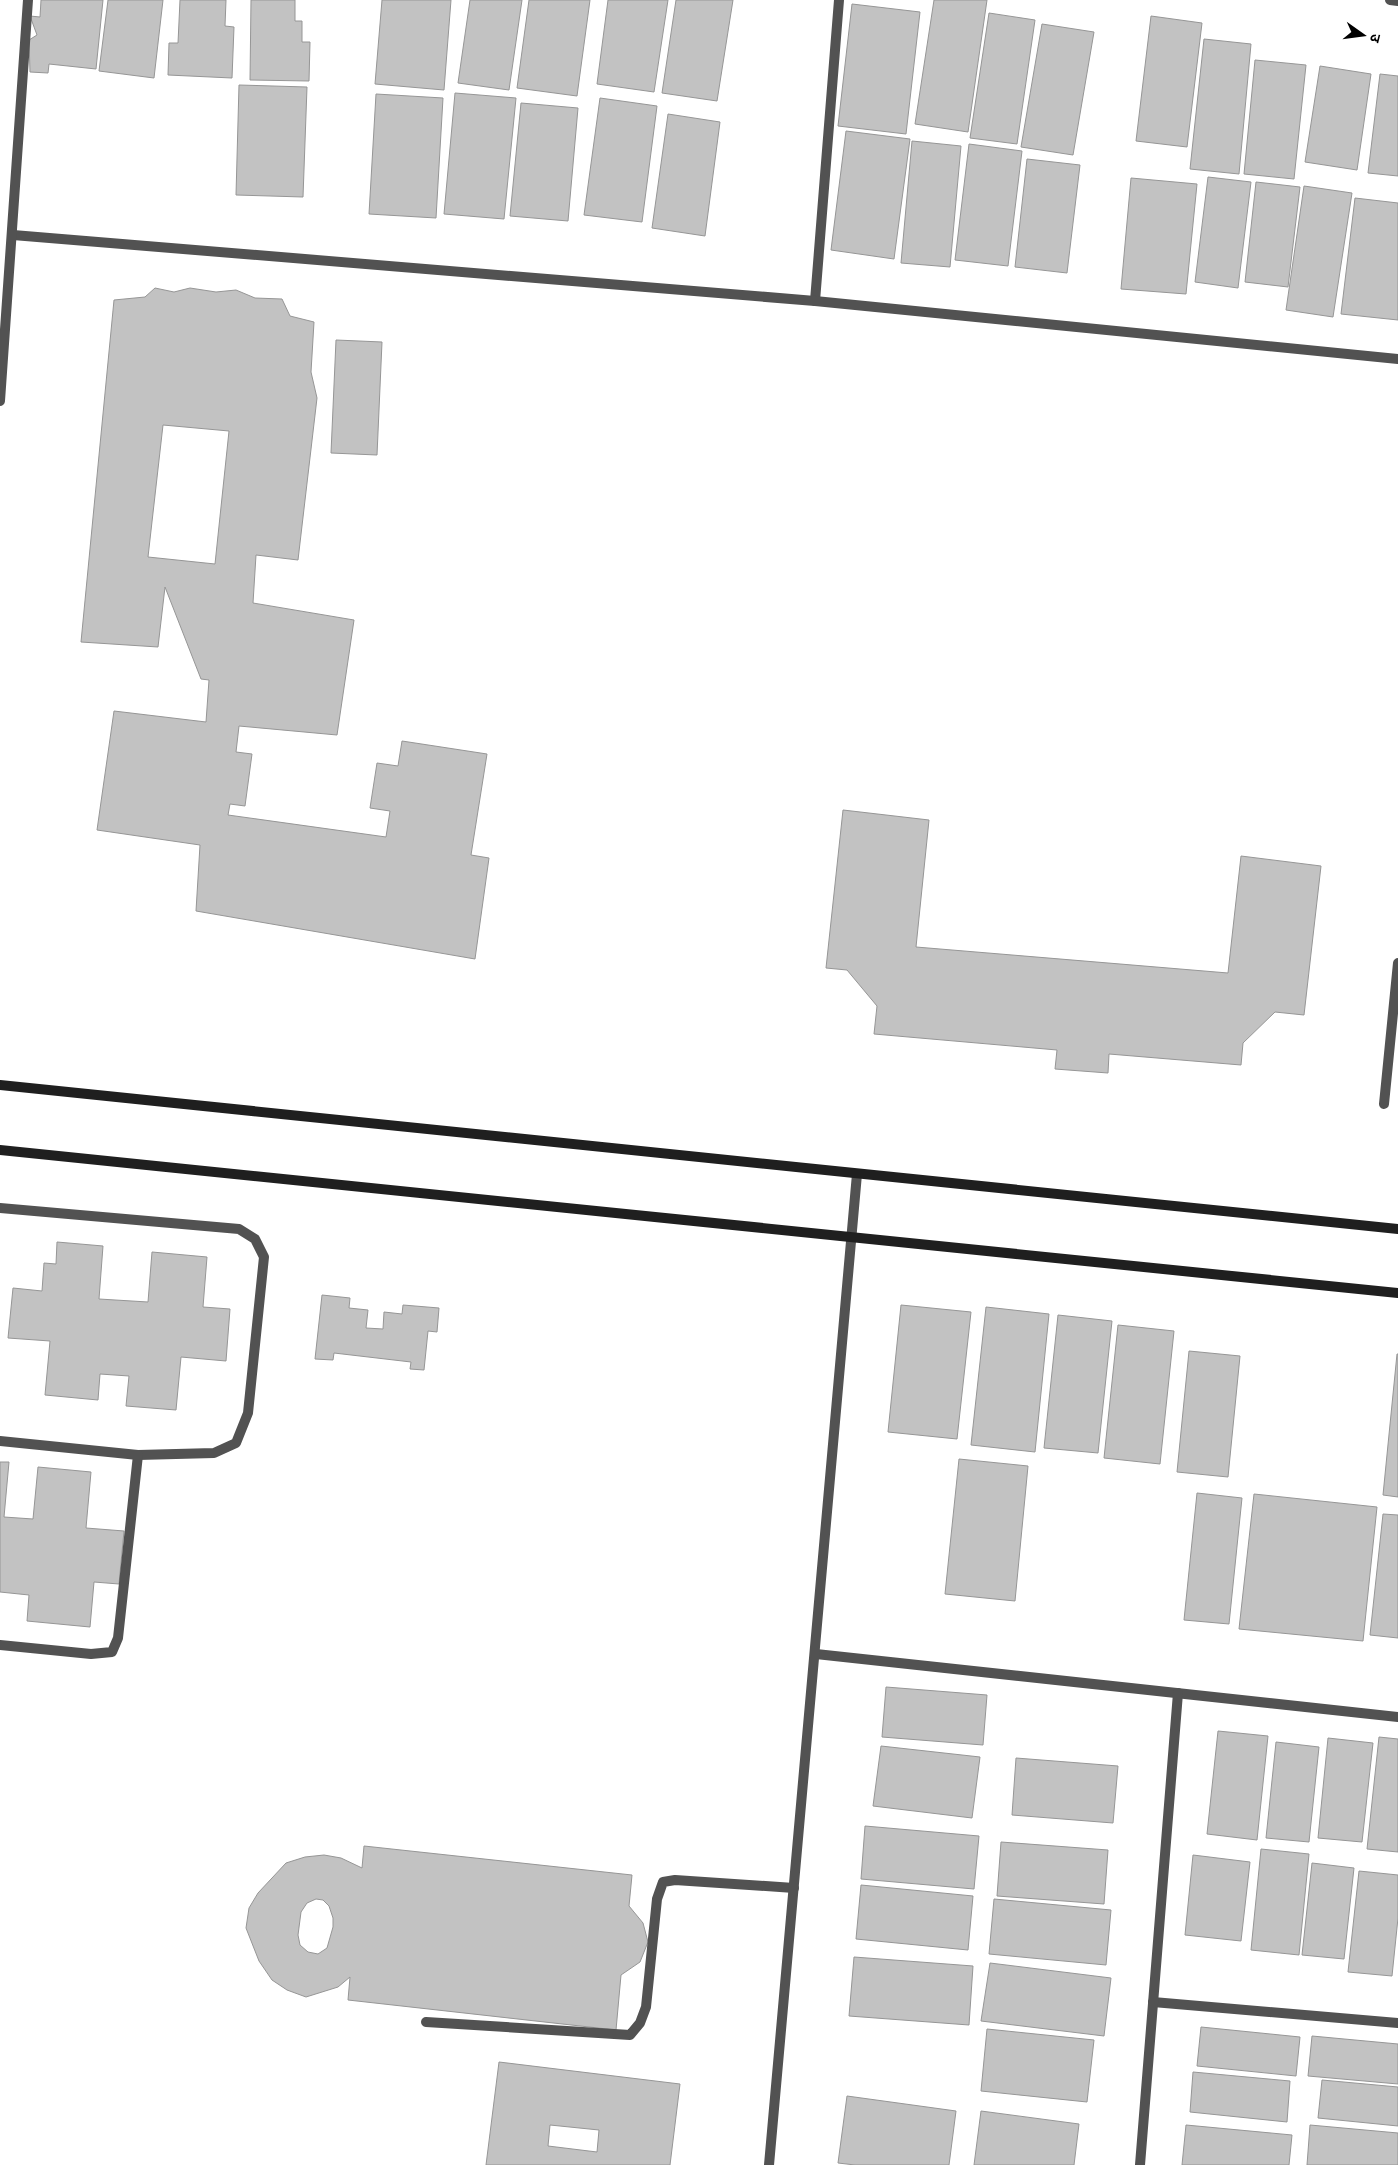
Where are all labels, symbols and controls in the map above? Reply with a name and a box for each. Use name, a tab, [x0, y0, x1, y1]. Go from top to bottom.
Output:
north arrow	[1338, 10, 1388, 60]
text: उ	[1365, 32, 1385, 45]

